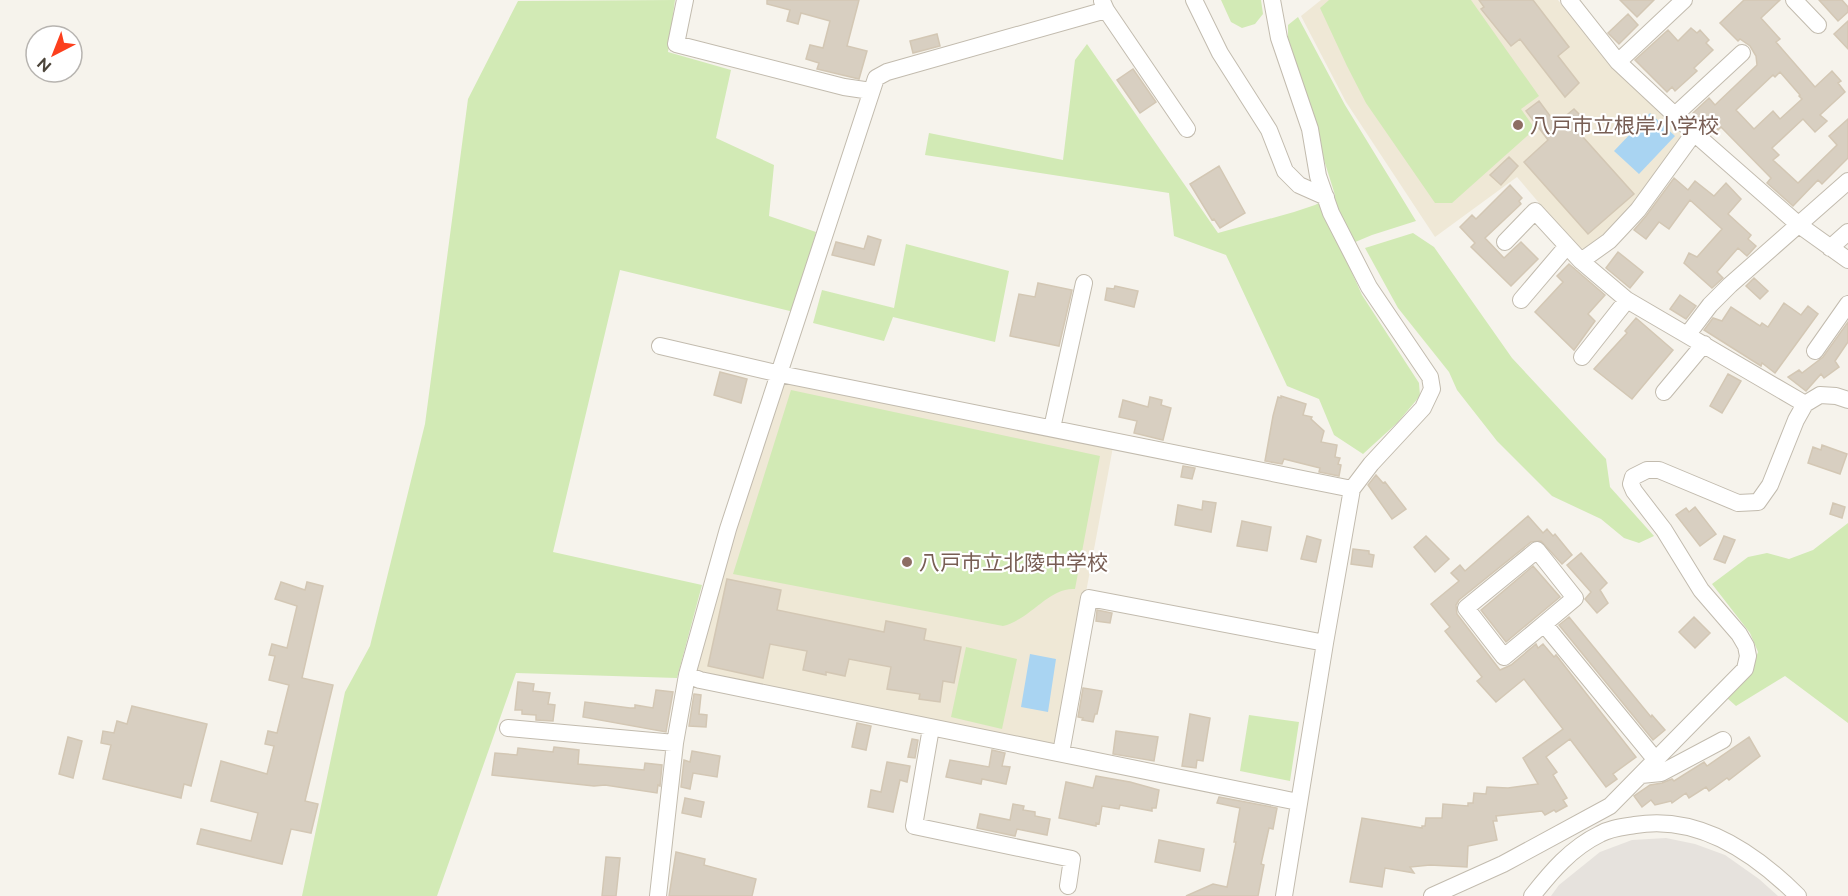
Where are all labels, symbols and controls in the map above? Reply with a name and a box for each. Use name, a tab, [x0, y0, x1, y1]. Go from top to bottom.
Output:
north arrow	[24, 24, 84, 84]
text: N	[33, 54, 55, 76]
place label: 八戸市立根岸小学校	[1530, 113, 1719, 138]
marker: 八戸市立根岸小学校	[1511, 118, 1525, 132]
place label: 八戸市立北陵中学校	[919, 550, 1108, 575]
marker: 八戸市立北陵中学校	[900, 555, 914, 569]

